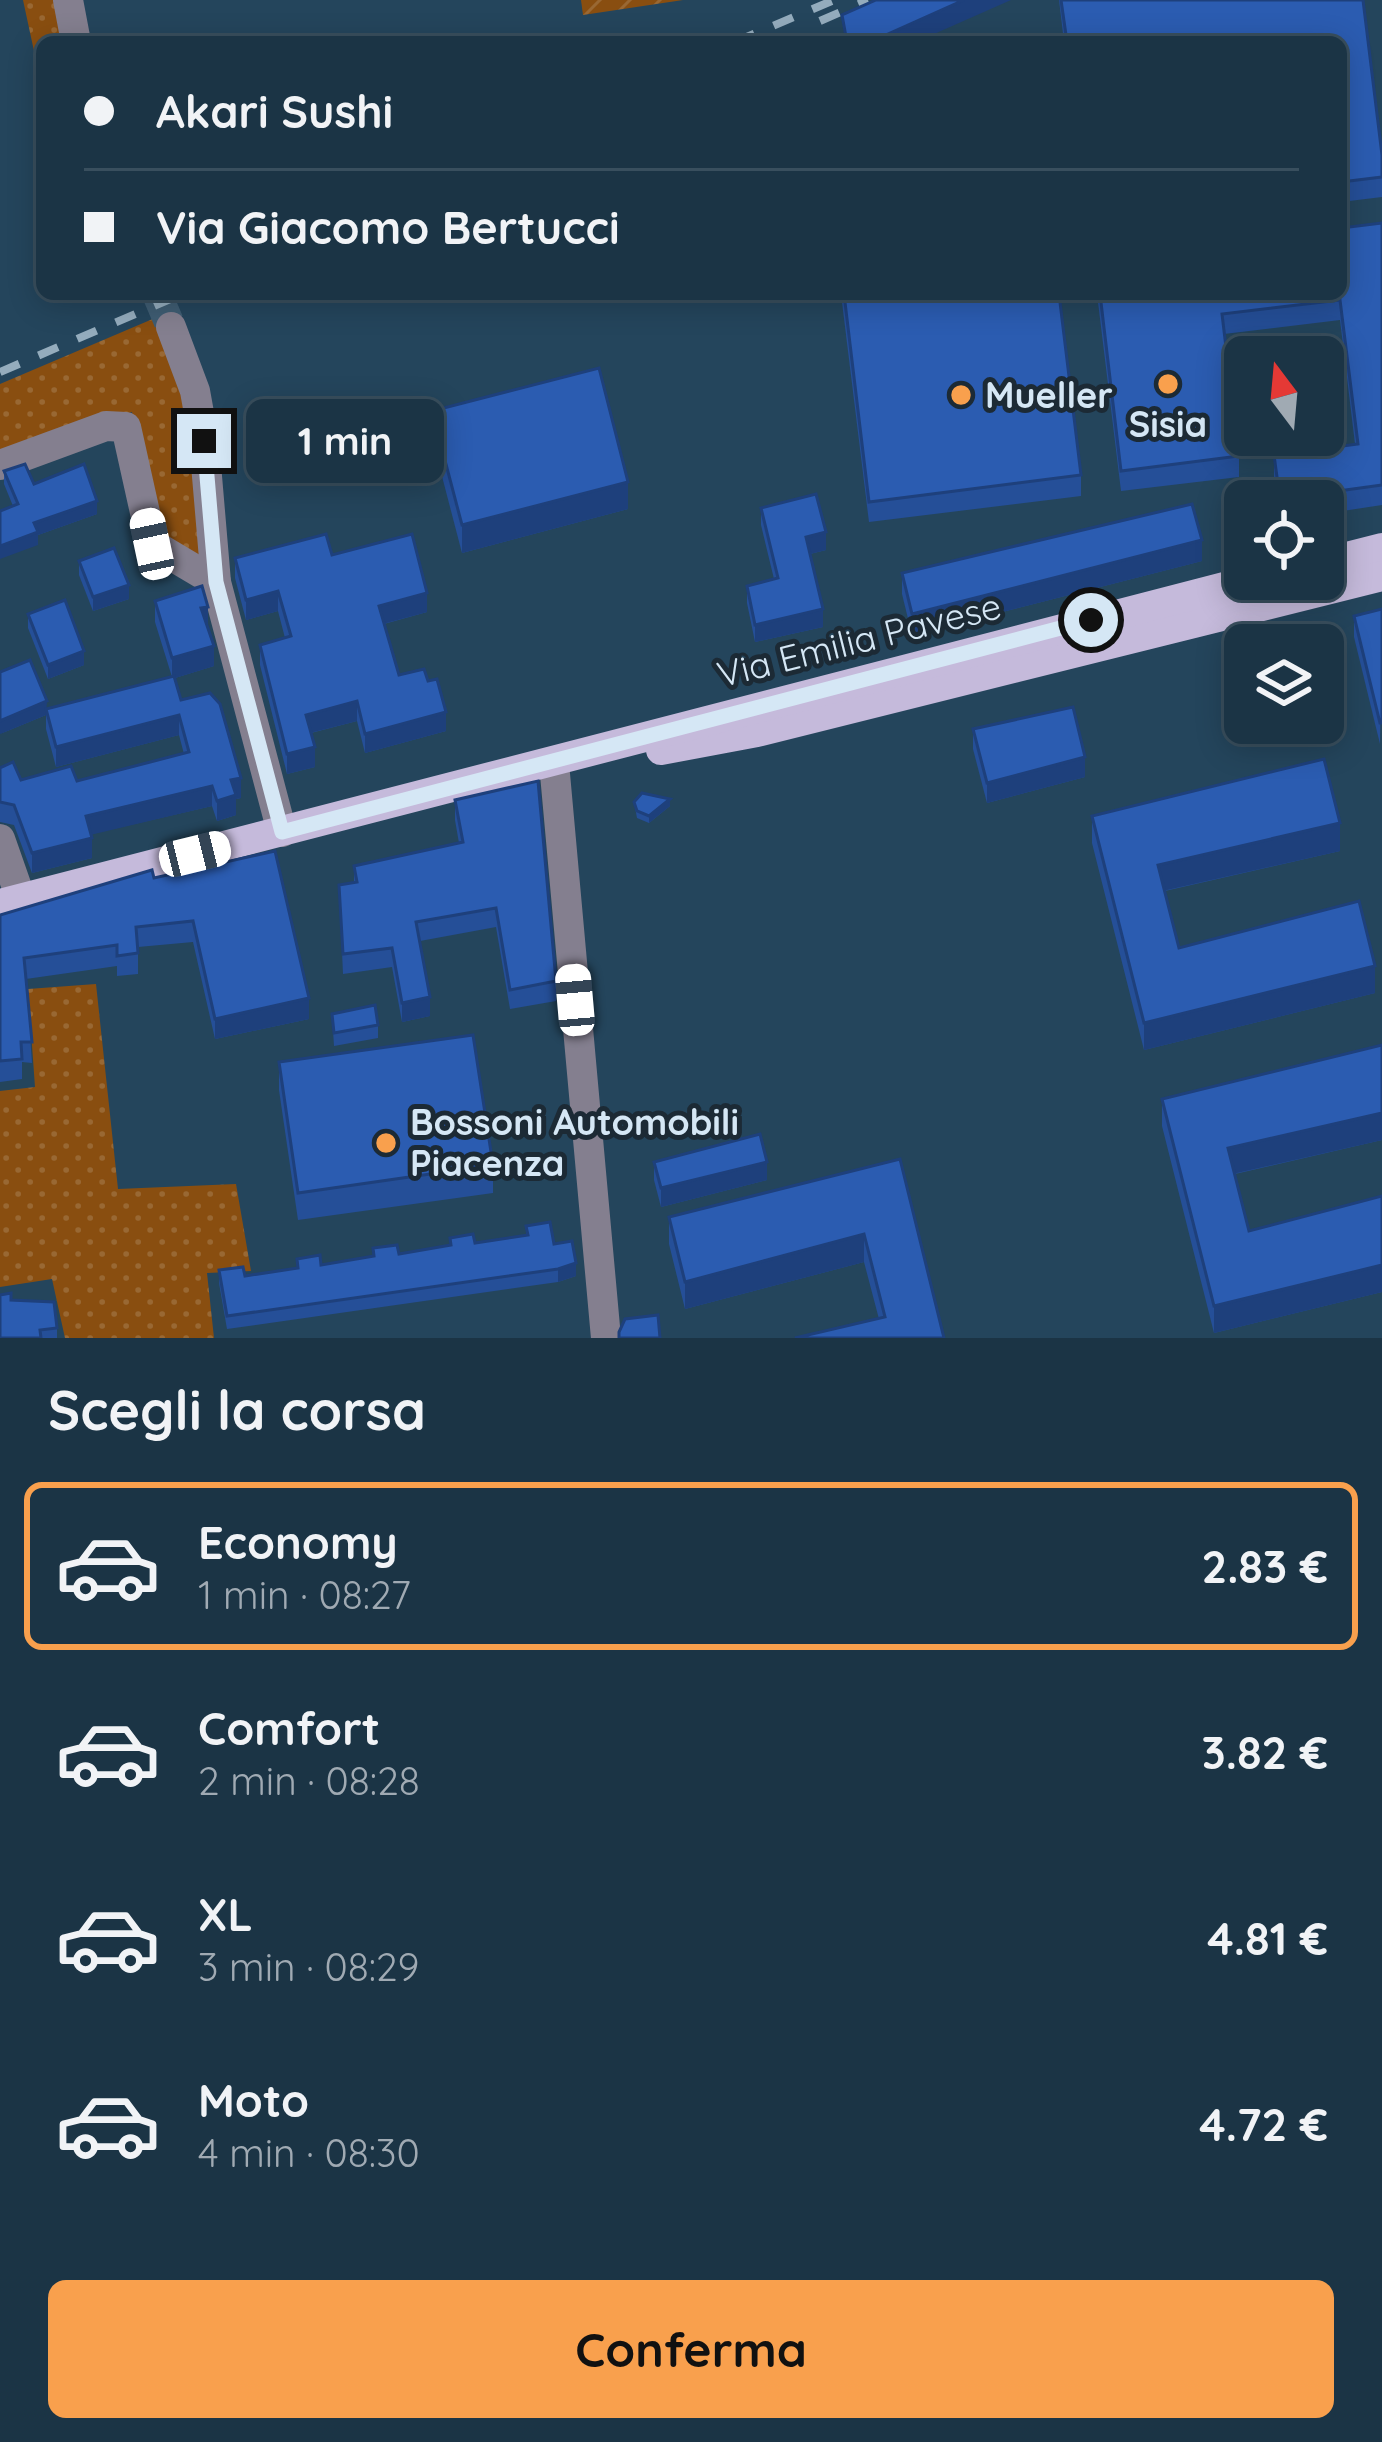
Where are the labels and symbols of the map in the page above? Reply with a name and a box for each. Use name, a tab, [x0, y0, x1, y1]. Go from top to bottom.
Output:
north arrow	[1224, 336, 1344, 456]
marker: Sisia	[1155, 371, 1181, 397]
place label: Mueller	[985, 372, 1113, 417]
marker: Mueller	[948, 382, 974, 408]
callout: 1 min	[246, 399, 444, 483]
place label: Sisia	[1129, 401, 1207, 446]
route end	[177, 414, 231, 468]
car	[127, 505, 177, 583]
street label: Via Emilia Pavese	[712, 582, 1006, 697]
route start	[1064, 593, 1118, 647]
car	[156, 828, 234, 880]
car	[554, 963, 596, 1037]
place label: Bossoni Automobili Piacenza	[410, 1099, 739, 1185]
marker: Bossoni Automobili Piacenza	[373, 1130, 399, 1156]

